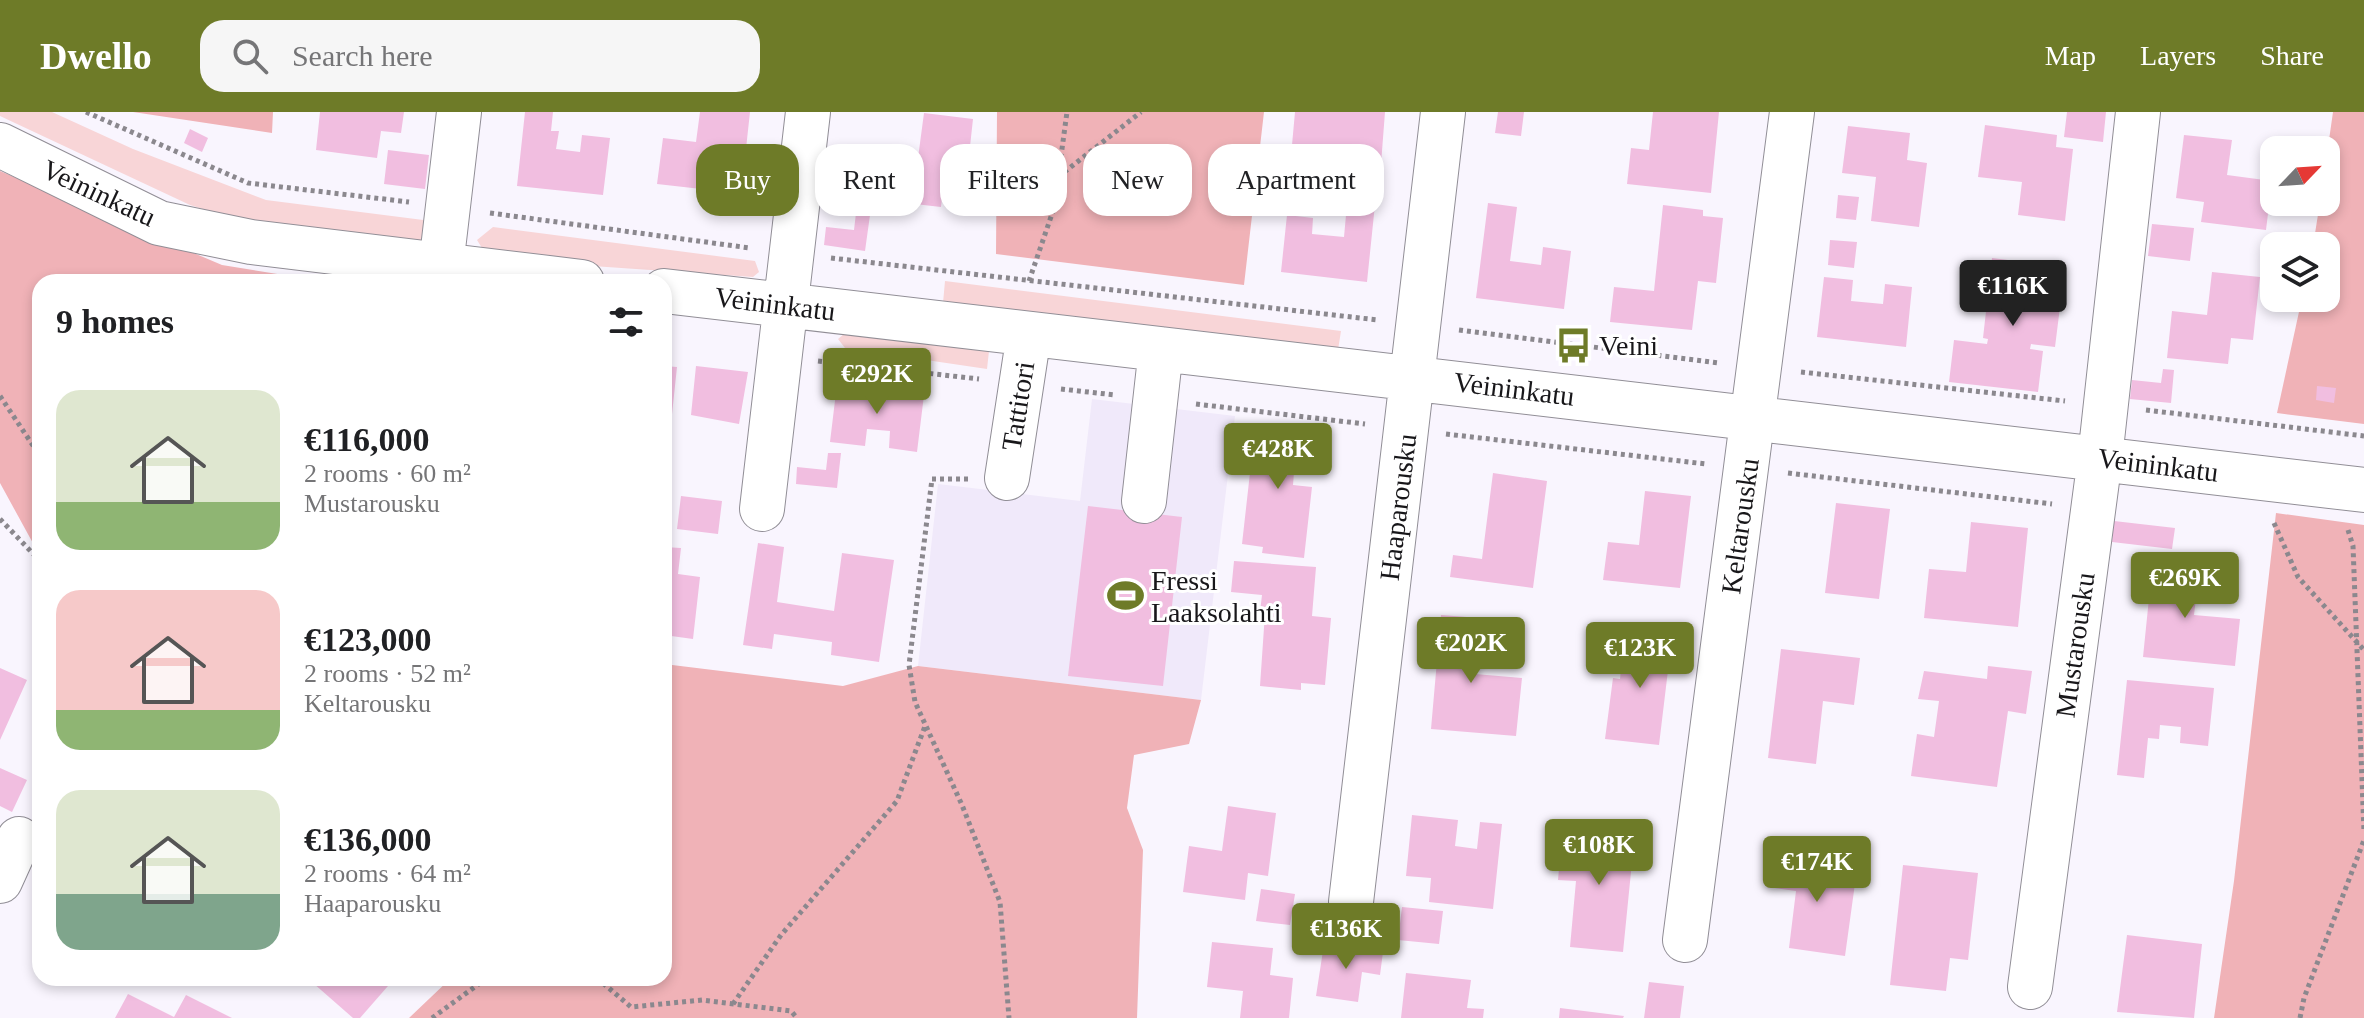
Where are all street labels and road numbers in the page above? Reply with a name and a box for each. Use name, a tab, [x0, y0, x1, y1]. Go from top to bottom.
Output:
street label: Veininkatu	[37, 153, 161, 233]
street label: Veininkatu	[713, 281, 837, 327]
street label: Tattitori	[996, 359, 1040, 453]
street label: Veininkatu	[1452, 366, 1576, 412]
street label: Haaparousku	[1374, 432, 1422, 582]
street label: Veininkatu	[2096, 442, 2220, 488]
street label: Keltarousku	[1715, 456, 1765, 596]
street label: Mustarousku	[2049, 570, 2101, 720]

